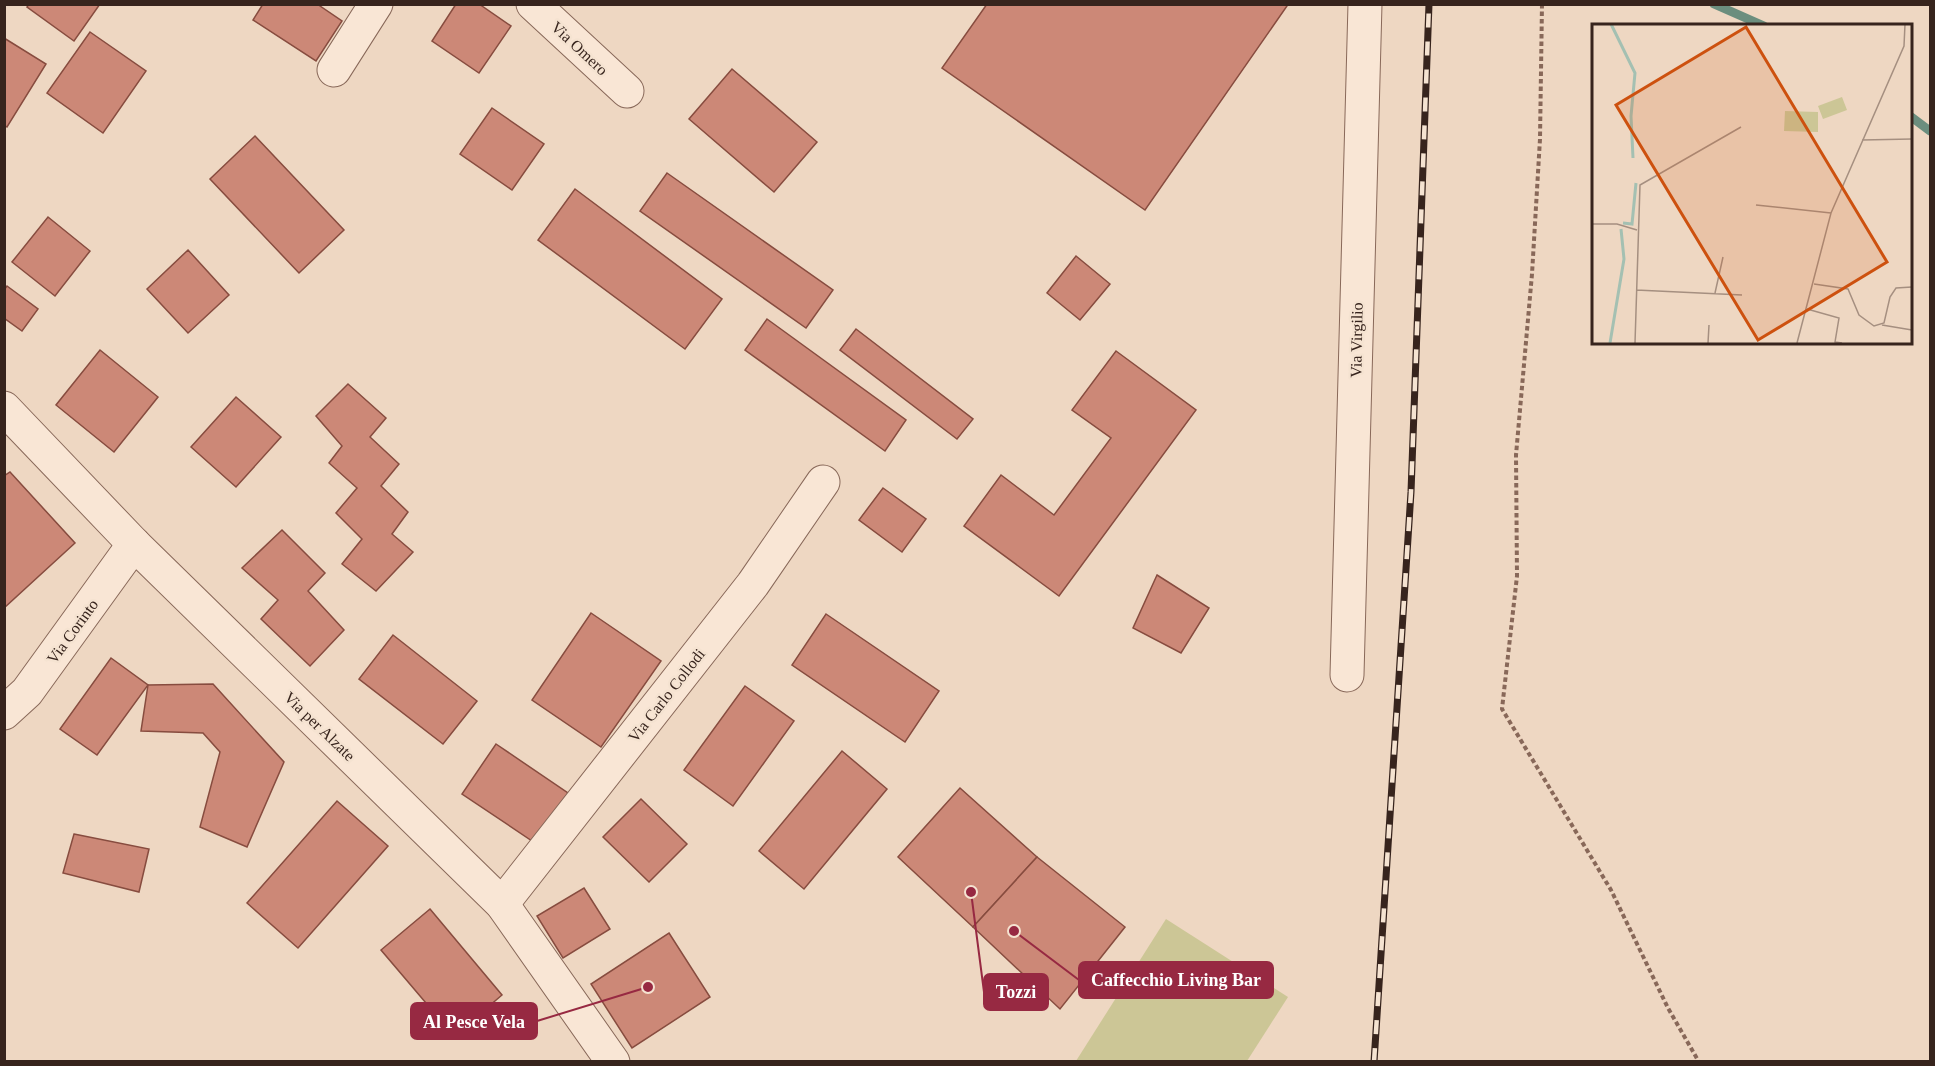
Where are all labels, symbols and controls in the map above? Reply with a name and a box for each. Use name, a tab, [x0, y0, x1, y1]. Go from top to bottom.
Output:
street label: Via Omero	[548, 18, 611, 79]
inset map	[1592, 24, 1911, 344]
street label: Via Virgilio	[1347, 302, 1367, 378]
street label: Via Corinto	[43, 596, 101, 667]
street label: Via Carlo Collodi	[625, 645, 708, 745]
street label: Via per Alzate	[280, 688, 358, 765]
callout: Caffecchio Living Bar	[1079, 962, 1273, 998]
text: Caffecchio Living Bar	[1091, 970, 1261, 990]
callout: Tozzi	[984, 974, 1048, 1010]
text: Tozzi	[996, 982, 1036, 1002]
callout: Al Pesce Vela	[411, 1003, 537, 1039]
text: Al Pesce Vela	[423, 1012, 525, 1032]

